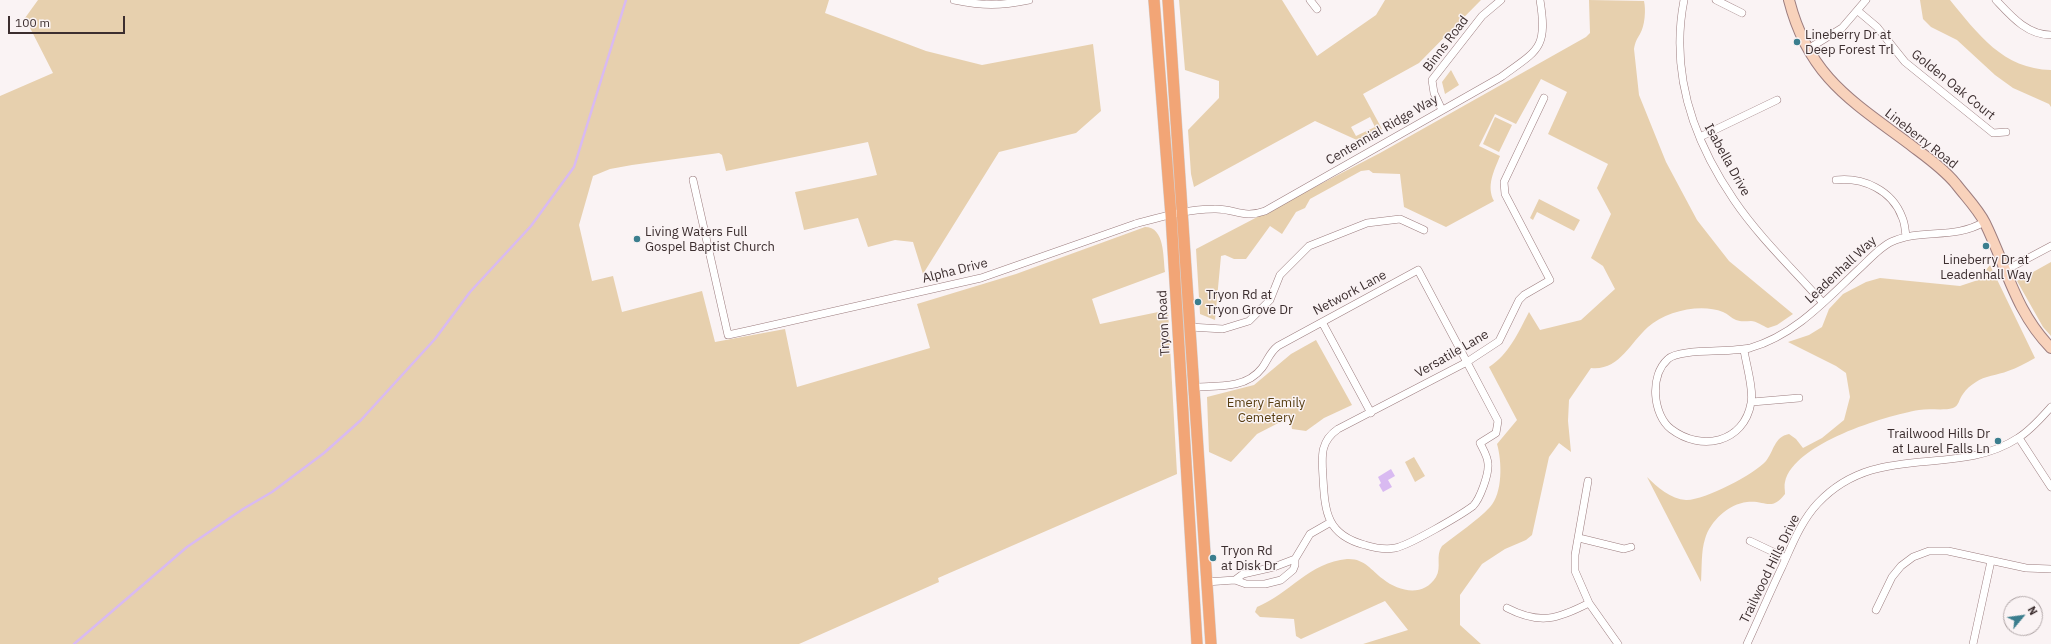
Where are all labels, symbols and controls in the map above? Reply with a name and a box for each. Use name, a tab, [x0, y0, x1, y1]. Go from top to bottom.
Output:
scale bar	[10, 8, 127, 34]
street label: Binns Road	[1420, 13, 1472, 75]
text: 100 m	[15, 15, 50, 30]
place label: Lineberry Dr at Deep Forest Trl	[1805, 27, 1894, 58]
marker: Lineberry Dr at Deep Forest Trl	[1792, 37, 1802, 47]
street label: Golden Oak Court	[1908, 46, 1998, 124]
street label: Centennial Ridge Way	[1323, 92, 1441, 168]
street label: Lineberry Road	[1881, 106, 1961, 172]
street label: Isabella Drive	[1701, 121, 1753, 199]
place label: Living Waters Full Gospel Baptist Church	[645, 224, 775, 255]
street label: Leadenhall Way	[1802, 233, 1880, 307]
marker: Living Waters Full Gospel Baptist Church	[632, 234, 642, 244]
marker: Lineberry Dr at Leadenhall Way	[1981, 241, 1991, 251]
place label: Lineberry Dr at Leadenhall Way	[1940, 252, 2032, 283]
street label: Alpha Drive	[921, 255, 989, 287]
street label: Network Lane	[1311, 267, 1389, 319]
place label: Tryon Rd at Tryon Grove Dr	[1206, 287, 1293, 318]
street label: Tryon Road	[1154, 290, 1174, 356]
marker: Tryon Rd at Tryon Grove Dr	[1193, 297, 1203, 307]
street label: Versatile Lane	[1412, 327, 1492, 381]
park label: Emery Family Cemetery	[1227, 395, 1305, 426]
place label: Trailwood Hills Dr at Laurel Falls Ln	[1887, 426, 1990, 457]
marker: Trailwood Hills Dr at Laurel Falls Ln	[1993, 436, 2003, 446]
street label: Trailwood Hills Drive	[1737, 512, 1803, 626]
place label: Tryon Rd at Disk Dr	[1221, 543, 1277, 574]
marker: Tryon Rd at Disk Dr	[1208, 553, 1218, 563]
north arrow	[2003, 596, 2043, 636]
text: N	[2025, 604, 2041, 618]

